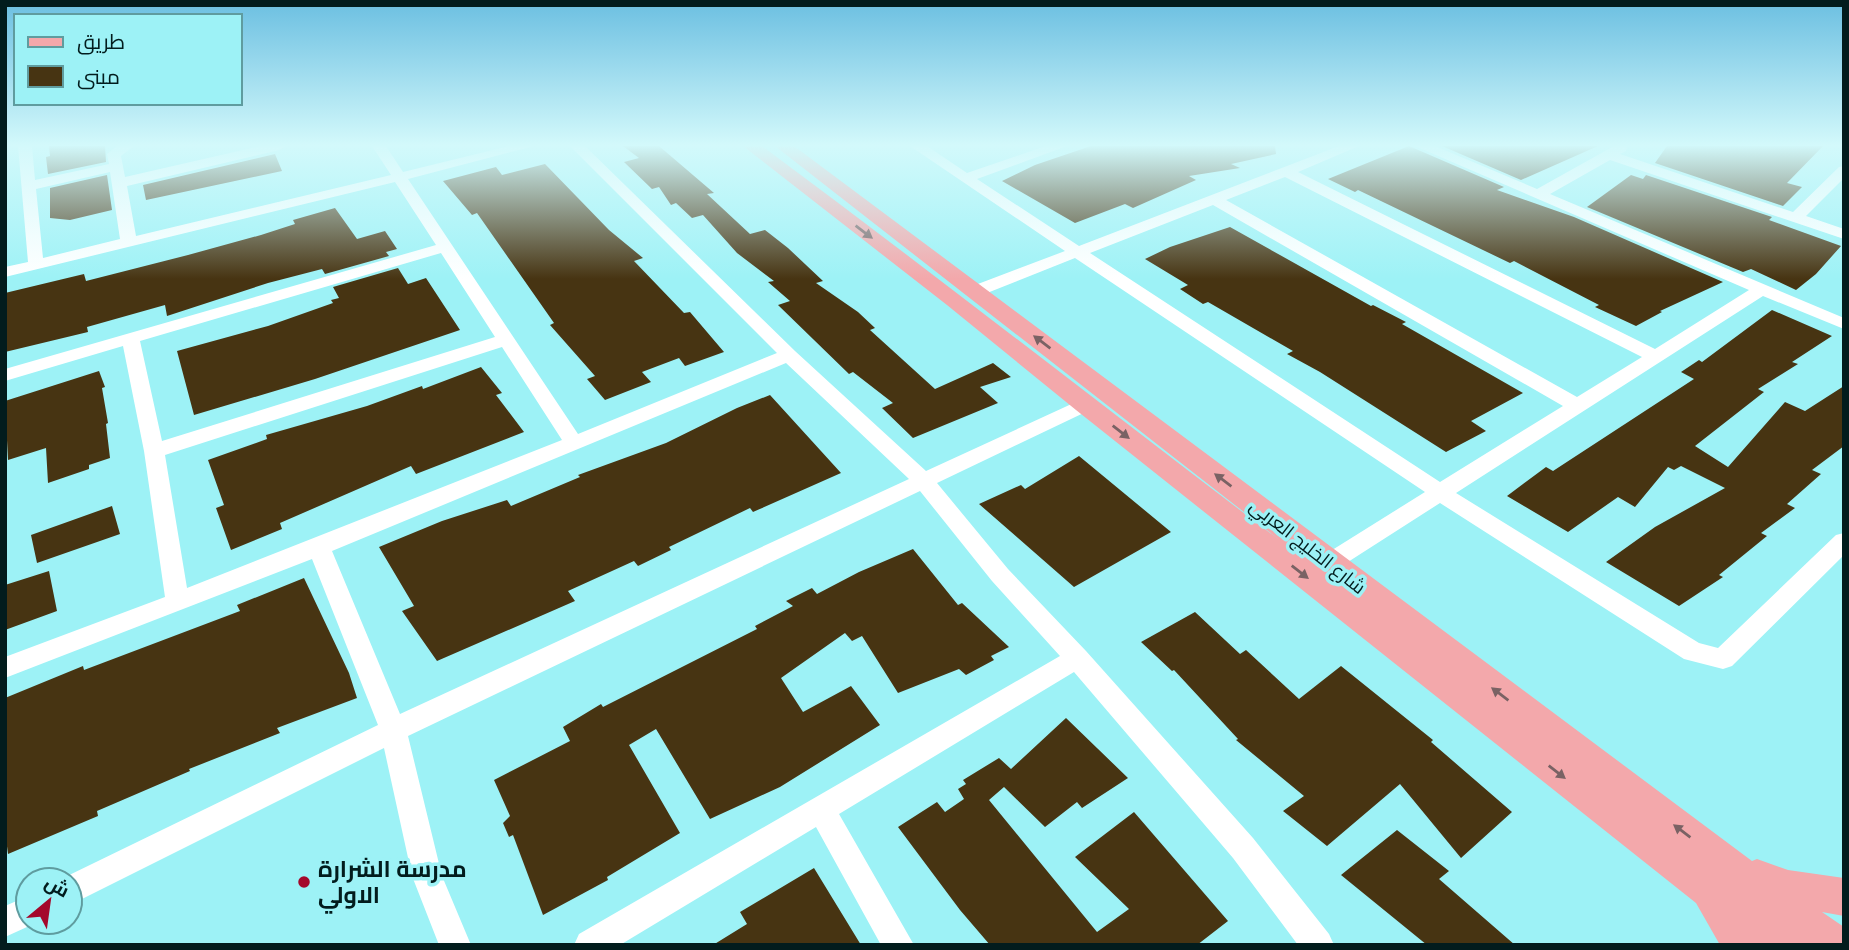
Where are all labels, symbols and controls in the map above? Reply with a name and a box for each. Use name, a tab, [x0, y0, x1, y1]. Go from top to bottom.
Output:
legend	[14, 14, 242, 105]
text: طريق	[77, 27, 125, 55]
text: مبنى	[77, 62, 120, 90]
one-way arrow	[855, 225, 873, 239]
one-way arrow	[1033, 335, 1052, 349]
one-way arrow	[1111, 425, 1129, 440]
one-way arrow	[1214, 473, 1233, 487]
street label: شارع الخليج العربي	[1243, 493, 1371, 601]
one-way arrow	[1291, 565, 1309, 579]
one-way arrow	[1492, 686, 1510, 701]
one-way arrow	[1548, 764, 1566, 779]
one-way arrow	[1673, 824, 1691, 839]
place label: مدرسة الشرارة الاولي	[318, 853, 467, 914]
north arrow	[14, 866, 84, 936]
text: ش	[41, 870, 74, 903]
marker: مدرسة الشرارة الاولي	[296, 874, 312, 890]

